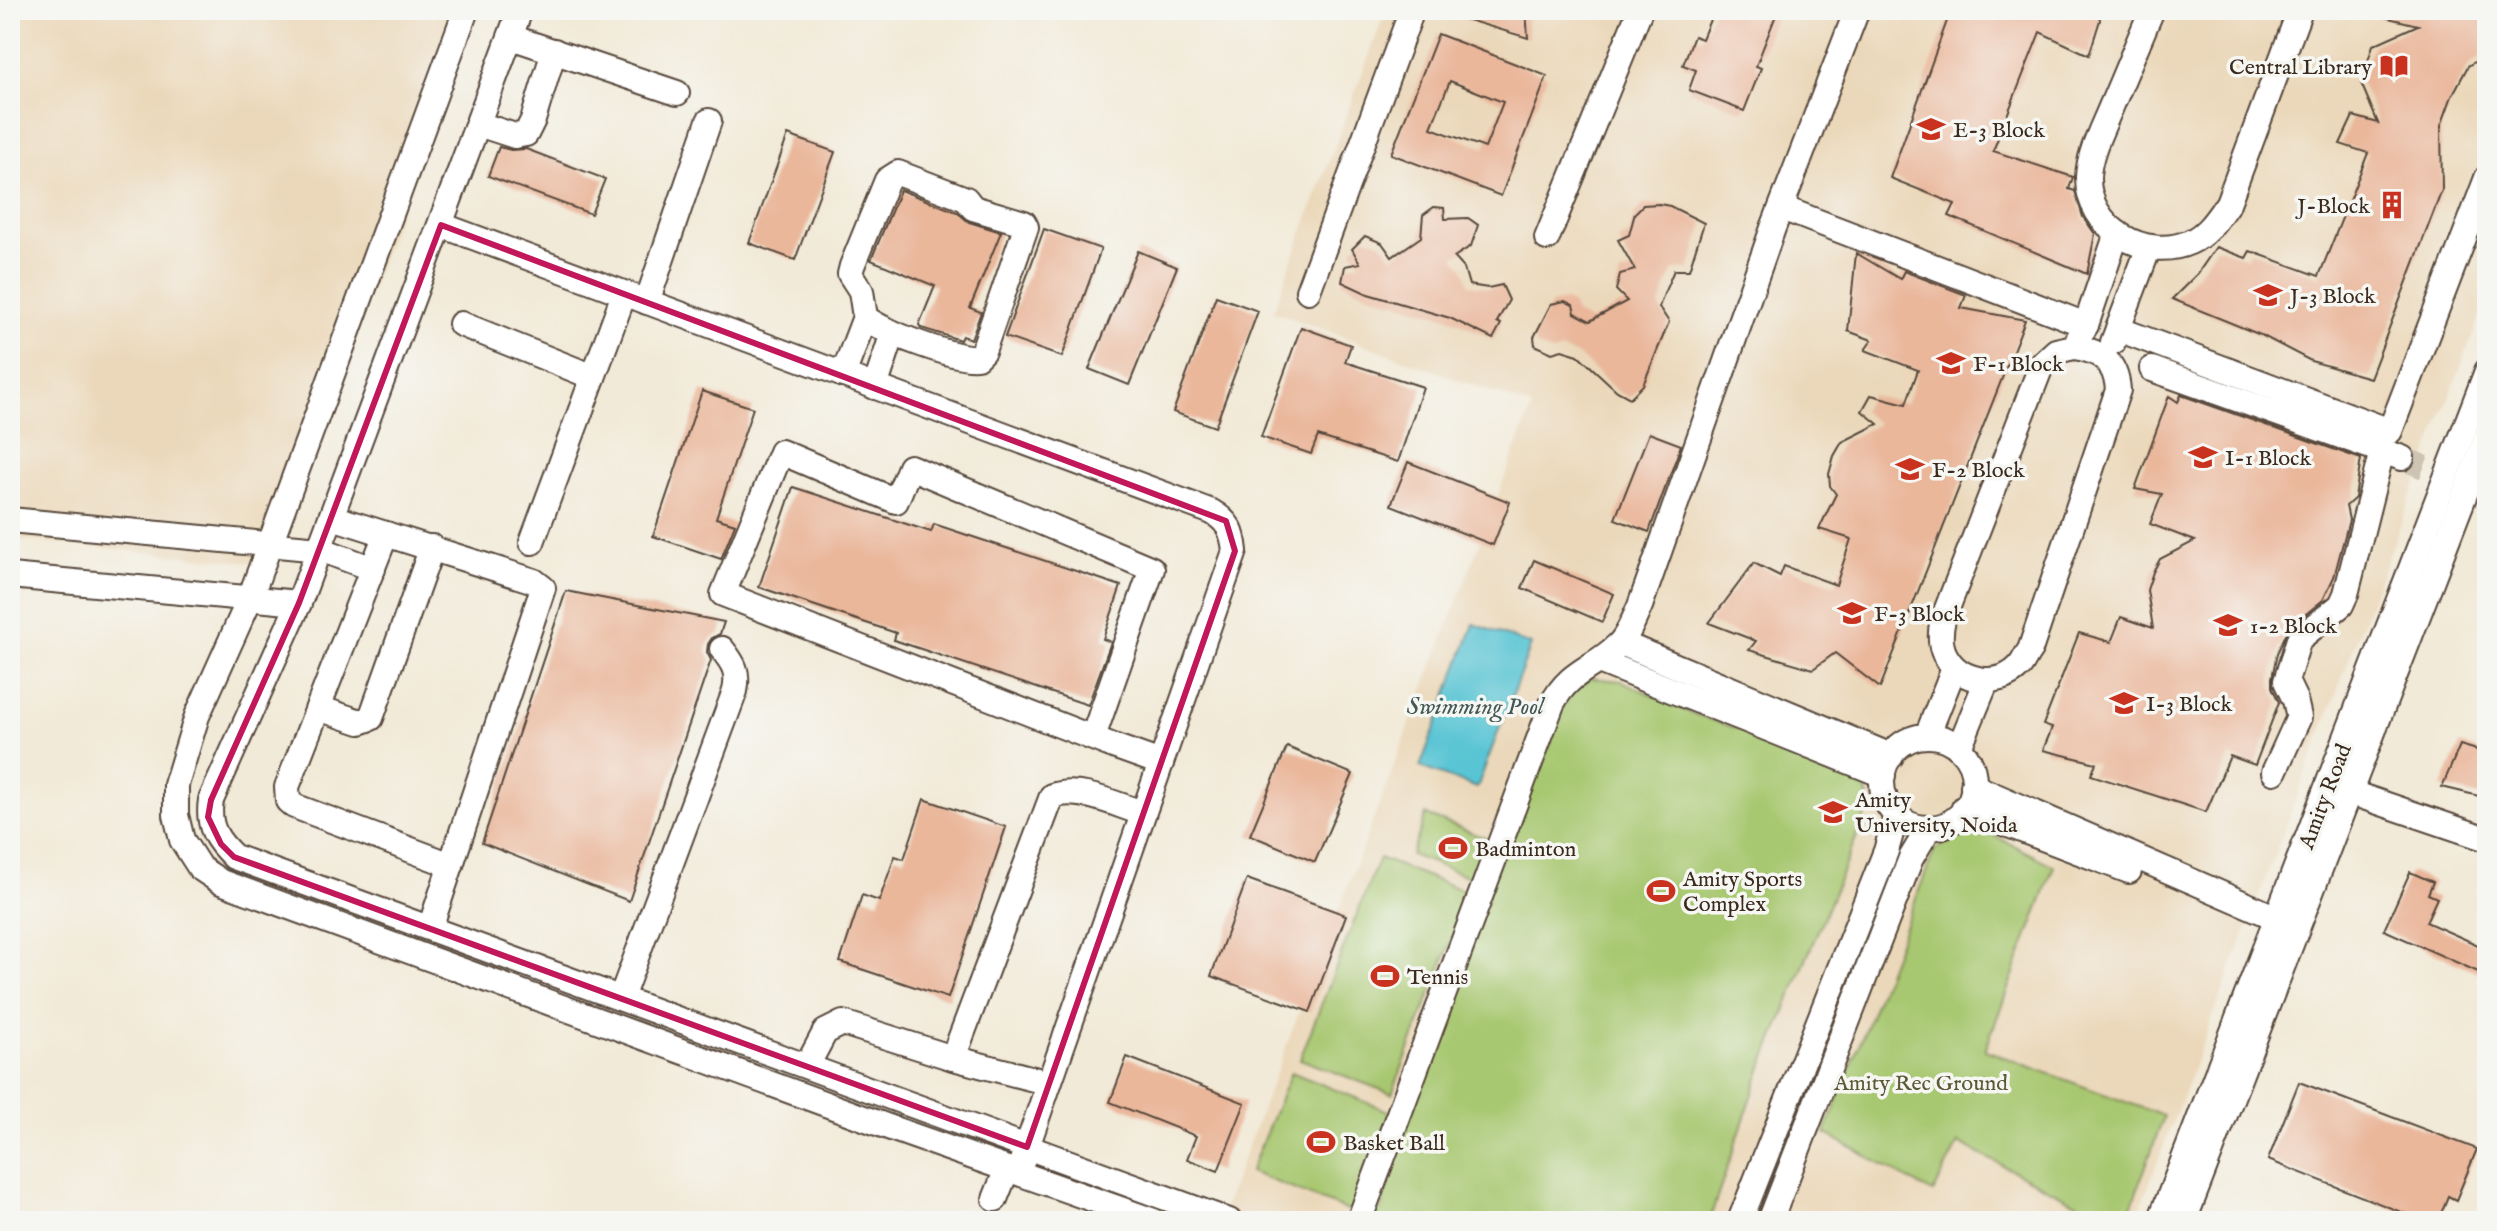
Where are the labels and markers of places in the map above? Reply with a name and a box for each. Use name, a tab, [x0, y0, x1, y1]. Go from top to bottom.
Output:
library icon: Central Library	[2379, 51, 2409, 81]
place label: Central Library	[2229, 54, 2372, 82]
school or university icon: E-3 Block	[1916, 114, 1946, 144]
place label: E-3 Block	[1953, 117, 2045, 145]
building icon: J-Block	[2377, 190, 2407, 220]
place label: J-Block	[2294, 193, 2370, 221]
school or university icon: J-3 Block	[2253, 280, 2283, 310]
place label: J-3 Block	[2287, 283, 2376, 311]
school or university icon: F-1 Block	[1936, 348, 1966, 378]
place label: F-1 Block	[1973, 351, 2064, 379]
school or university icon: I-1 Block	[2188, 442, 2218, 472]
place label: I-1 Block	[2225, 445, 2311, 473]
school or university icon: F-2 Block	[1895, 454, 1925, 484]
place label: F-2 Block	[1932, 457, 2025, 485]
school or university icon: F-3 Block	[1837, 598, 1867, 628]
place label: F-3 Block	[1874, 601, 1965, 629]
school or university icon: 1-2 Block	[2213, 610, 2243, 640]
place label: 1-2 Block	[2250, 613, 2337, 641]
school or university icon: I-3 Block	[2109, 688, 2139, 718]
place label: I-3 Block	[2146, 691, 2232, 719]
place label: Amity University, Noida	[1854, 787, 2018, 840]
school or university icon: Amity University, Noida	[1818, 797, 1848, 827]
sports icon: Badminton	[1438, 833, 1468, 863]
place label: Badminton	[1475, 836, 1577, 864]
place label: Amity Sports Complex	[1682, 866, 1802, 919]
sports icon: Amity Sports Complex	[1646, 876, 1676, 906]
sports icon: Tennis	[1370, 961, 1400, 991]
place label: Tennis	[1407, 964, 1468, 992]
sports icon: Basket Ball	[1306, 1127, 1336, 1157]
place label: Basket Ball	[1343, 1130, 1445, 1158]

